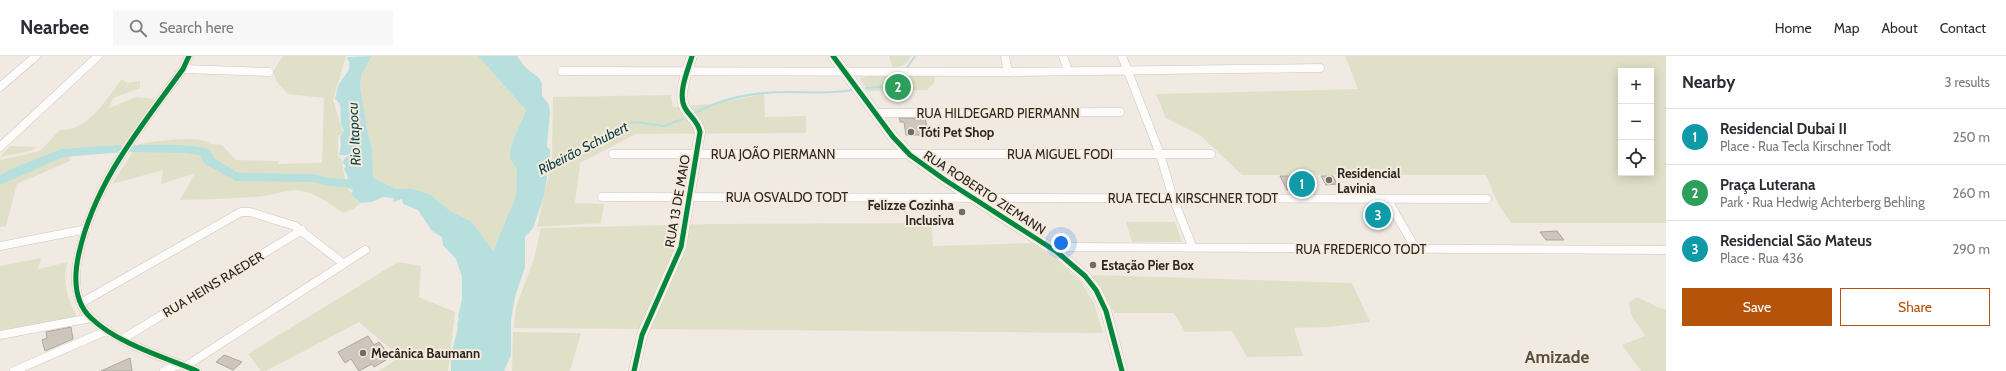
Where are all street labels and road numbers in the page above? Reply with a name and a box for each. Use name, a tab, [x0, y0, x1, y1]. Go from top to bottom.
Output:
street label: RUA HILDEGARD PIERMANN	[916, 105, 1080, 121]
street label: RUA JOÃO PIERMANN	[711, 146, 835, 162]
street label: RUA ROBERTO ZIEMANN	[921, 146, 1049, 238]
street label: RUA MIGUEL FODI	[1007, 146, 1113, 162]
street label: RUA 13 DE MAIO	[661, 154, 693, 248]
street label: RUA OSVALDO TODT	[726, 189, 848, 205]
street label: RUA TECLA KIRSCHNER TODT	[1108, 190, 1278, 206]
street label: RUA FREDERICO TODT	[1295, 241, 1427, 257]
street label: RUA HEINS RAEDER	[160, 247, 266, 320]

